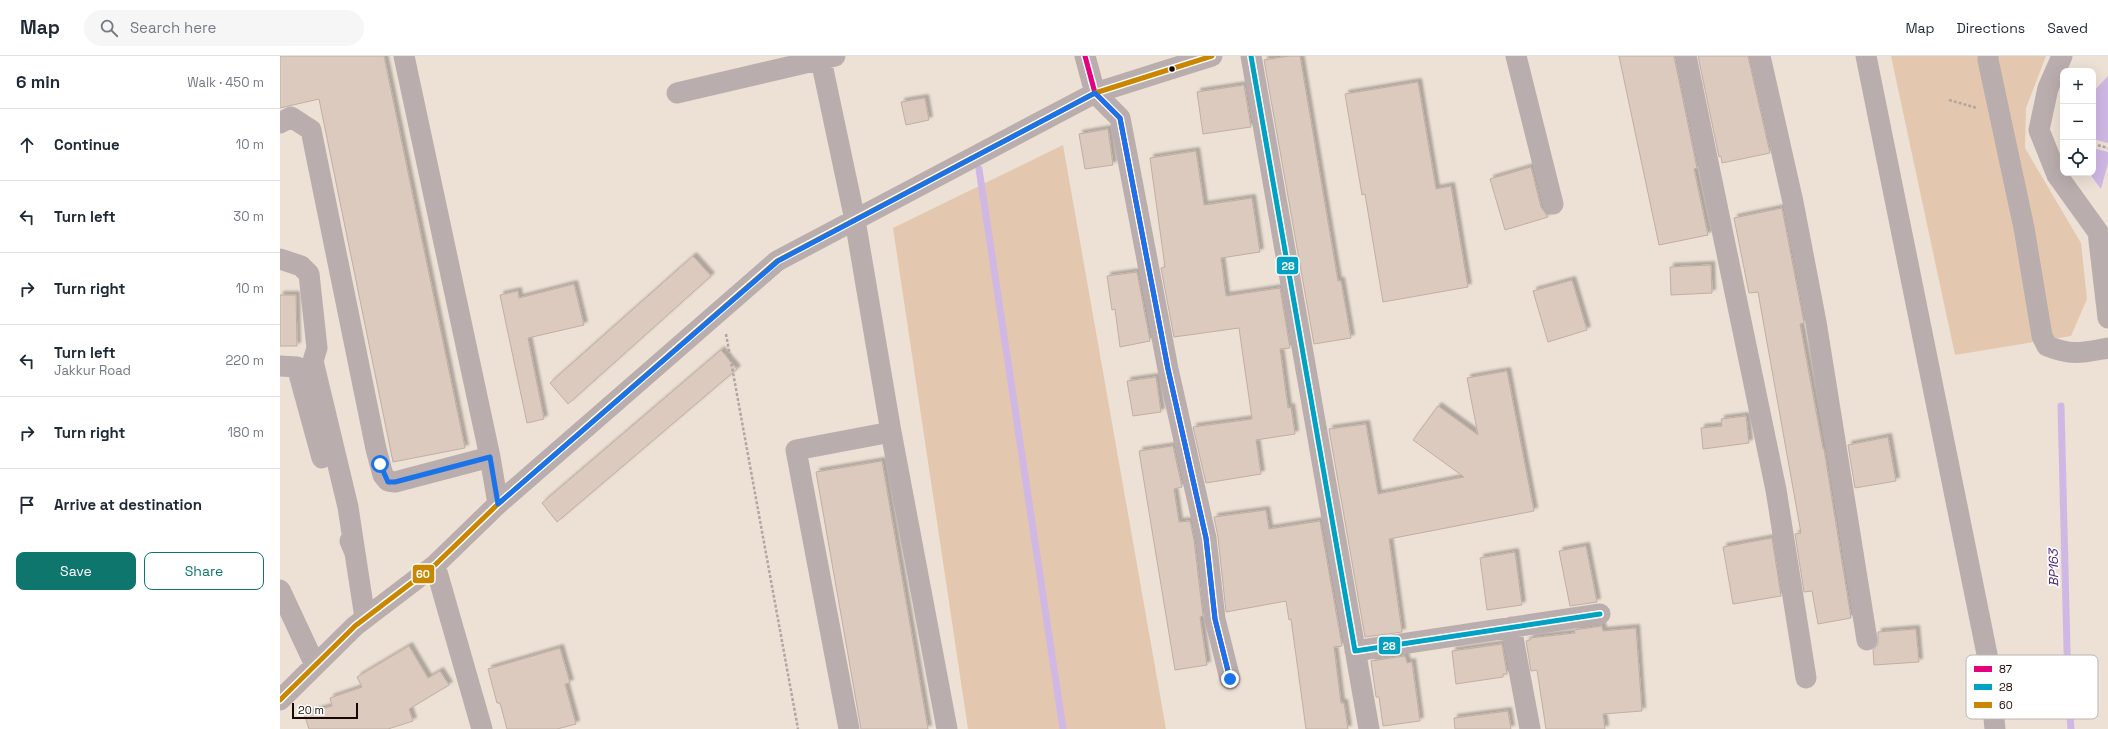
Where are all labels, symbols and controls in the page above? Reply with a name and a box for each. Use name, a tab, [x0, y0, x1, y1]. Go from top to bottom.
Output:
search box	[84, 10, 364, 46]
text: Map	[20, 15, 60, 40]
icon: search	[98, 17, 120, 39]
text: Search here	[130, 18, 216, 37]
text: Map	[1905, 19, 1935, 37]
text: Directions	[1957, 19, 2025, 37]
text: Saved	[2047, 19, 2088, 37]
unlabelled marker	[1167, 64, 1177, 74]
map controls	[2060, 68, 2096, 176]
button: +	[2060, 68, 2096, 104]
text: 6 min	[16, 71, 60, 93]
text: Walk · 450 m	[187, 74, 264, 91]
button: −	[2060, 104, 2096, 140]
icon: ahead	[16, 134, 38, 156]
text: Continue	[54, 135, 120, 154]
text: 10 m	[236, 136, 264, 153]
button: locate	[2060, 140, 2096, 176]
icon: left	[16, 206, 38, 228]
text: Turn left	[54, 207, 116, 226]
text: 30 m	[233, 208, 264, 225]
line badge: 28	[1276, 256, 1299, 275]
text: 28	[1281, 259, 1295, 273]
icon: right	[16, 278, 38, 300]
text: Turn right	[54, 279, 125, 298]
text: 10 m	[236, 280, 264, 297]
text: Turn left	[54, 343, 116, 362]
icon: left	[16, 350, 38, 372]
text: 220 m	[225, 352, 264, 369]
text: Jakkur Road	[54, 362, 131, 379]
icon: right	[16, 422, 38, 444]
text: Turn right	[54, 423, 125, 442]
text: 180 m	[228, 424, 264, 441]
route start	[371, 455, 389, 473]
icon: arrive	[16, 494, 38, 516]
text: Arrive at destination	[54, 495, 202, 514]
water label: BP163	[2045, 547, 2062, 587]
button: Save	[16, 552, 136, 590]
button: Share	[144, 552, 264, 590]
line badge: 60	[412, 564, 435, 584]
text: 60	[416, 567, 430, 581]
line badge: 28	[1378, 636, 1401, 655]
text: 28	[1382, 639, 1396, 653]
legend	[1966, 655, 2098, 719]
text: 87	[1999, 662, 2012, 676]
route end	[1221, 670, 1239, 688]
text: 28	[1999, 680, 2013, 694]
text: 60	[1999, 698, 2013, 712]
scale bar	[292, 701, 358, 720]
text: 20 m	[298, 703, 324, 717]

